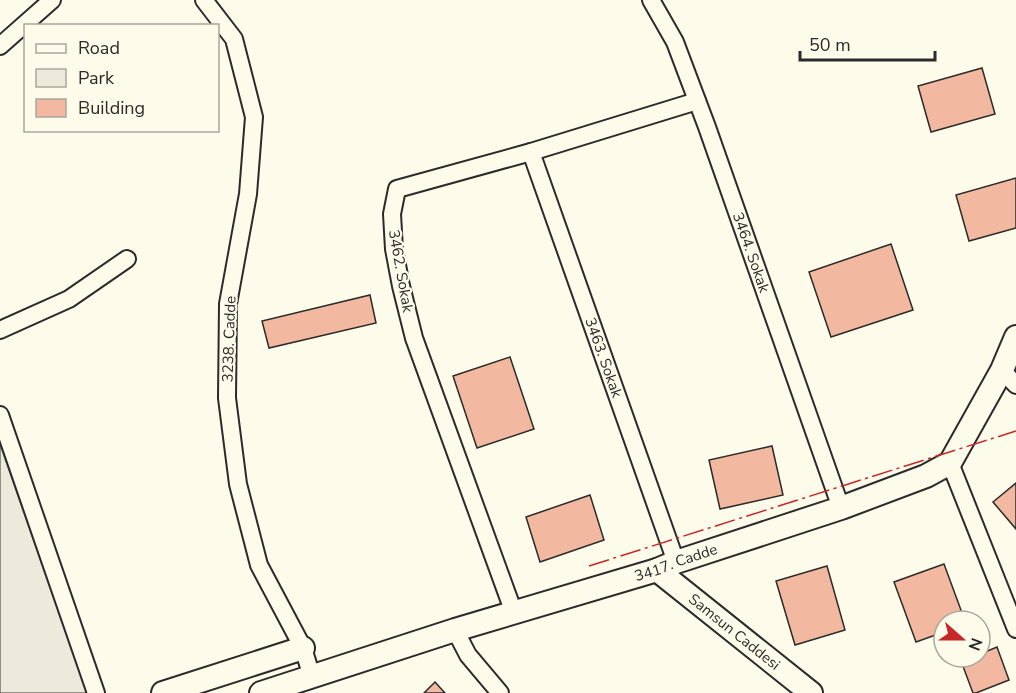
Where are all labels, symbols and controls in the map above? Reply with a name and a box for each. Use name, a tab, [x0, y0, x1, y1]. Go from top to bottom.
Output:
legend	[24, 24, 219, 132]
scale bar	[800, 24, 935, 62]
text: 50 m	[809, 33, 851, 57]
text: Road	[78, 36, 120, 60]
text: Park	[78, 66, 115, 90]
text: Building	[78, 96, 145, 120]
street label: 3464. Sokak	[728, 209, 775, 296]
street label: 3462. Sokak	[384, 228, 418, 314]
street label: 3238. Cadde	[217, 295, 241, 383]
street label: 3463. Sokak	[580, 315, 627, 401]
street label: 3417. Cadde	[632, 539, 720, 586]
street label: Samsun Caddesi	[684, 589, 784, 675]
north arrow	[932, 609, 992, 669]
text: N	[963, 634, 987, 654]

